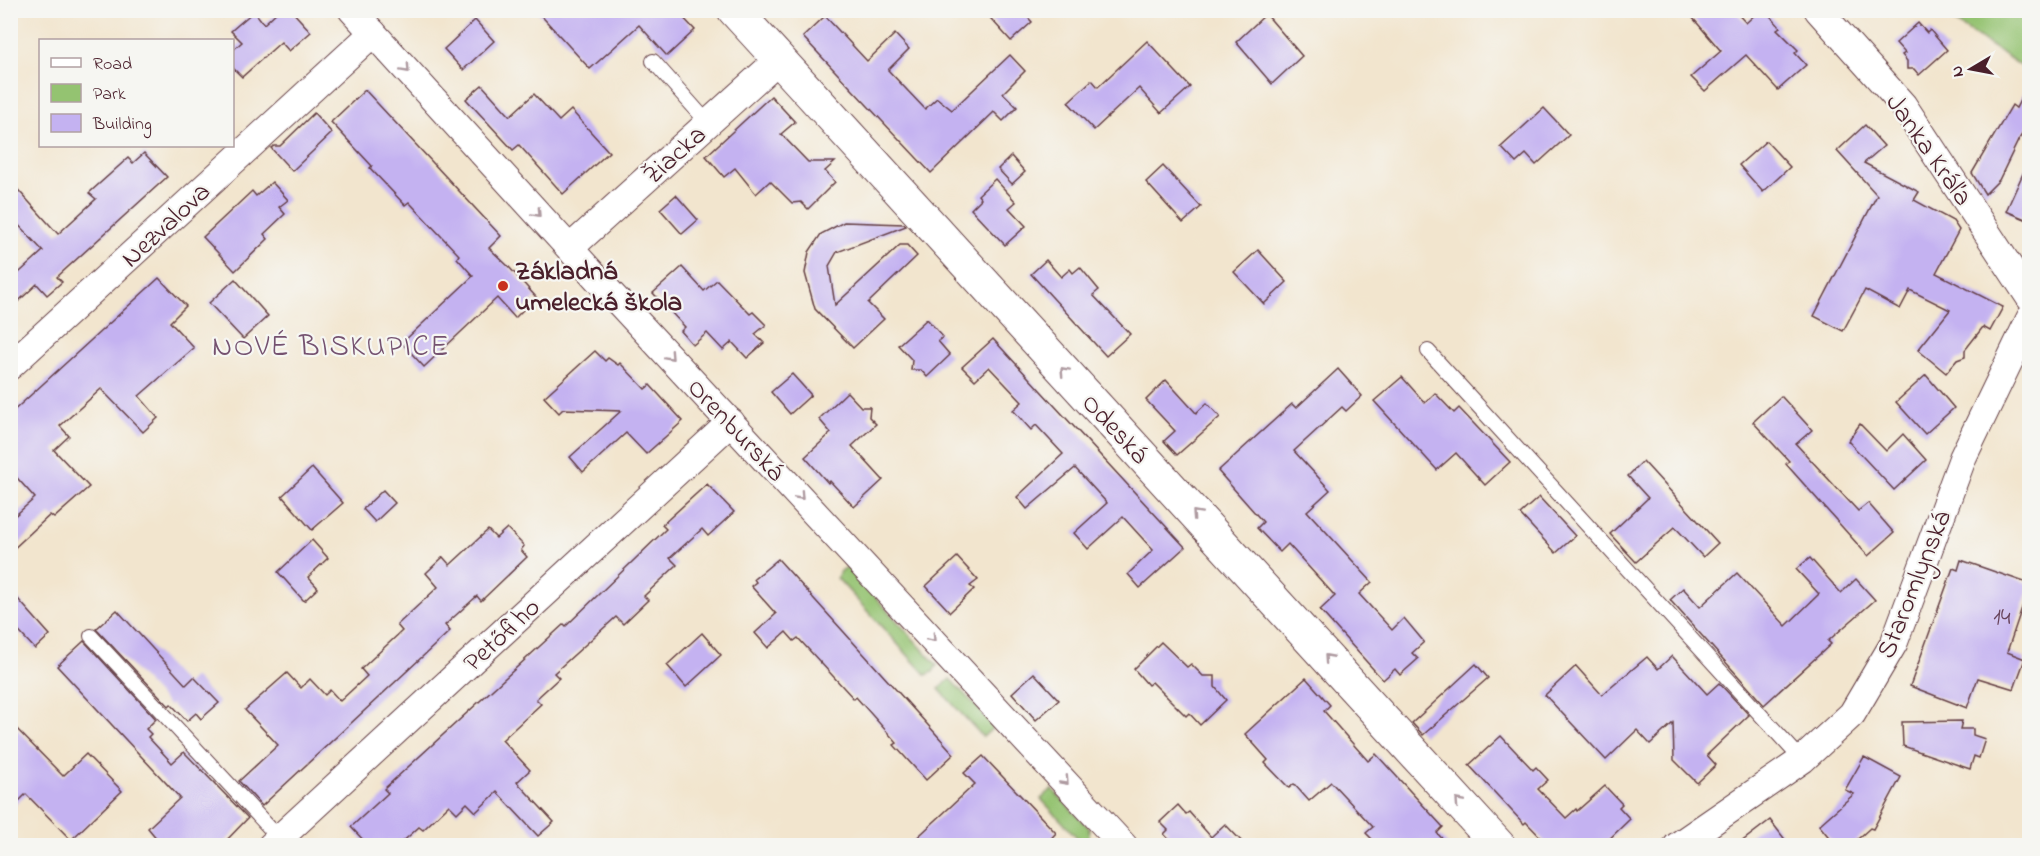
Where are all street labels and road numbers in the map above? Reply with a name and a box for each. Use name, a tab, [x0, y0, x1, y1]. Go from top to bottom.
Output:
street label: Janka Kráľa	[1875, 86, 1981, 215]
street label: Žiacka	[635, 117, 716, 195]
street label: Nezvalova	[113, 174, 220, 278]
street label: Orenburská	[677, 370, 794, 491]
street label: Odeská	[1071, 386, 1157, 474]
street label: Staromlynská	[1868, 505, 1963, 665]
street label: Petőfiho	[455, 590, 550, 682]

